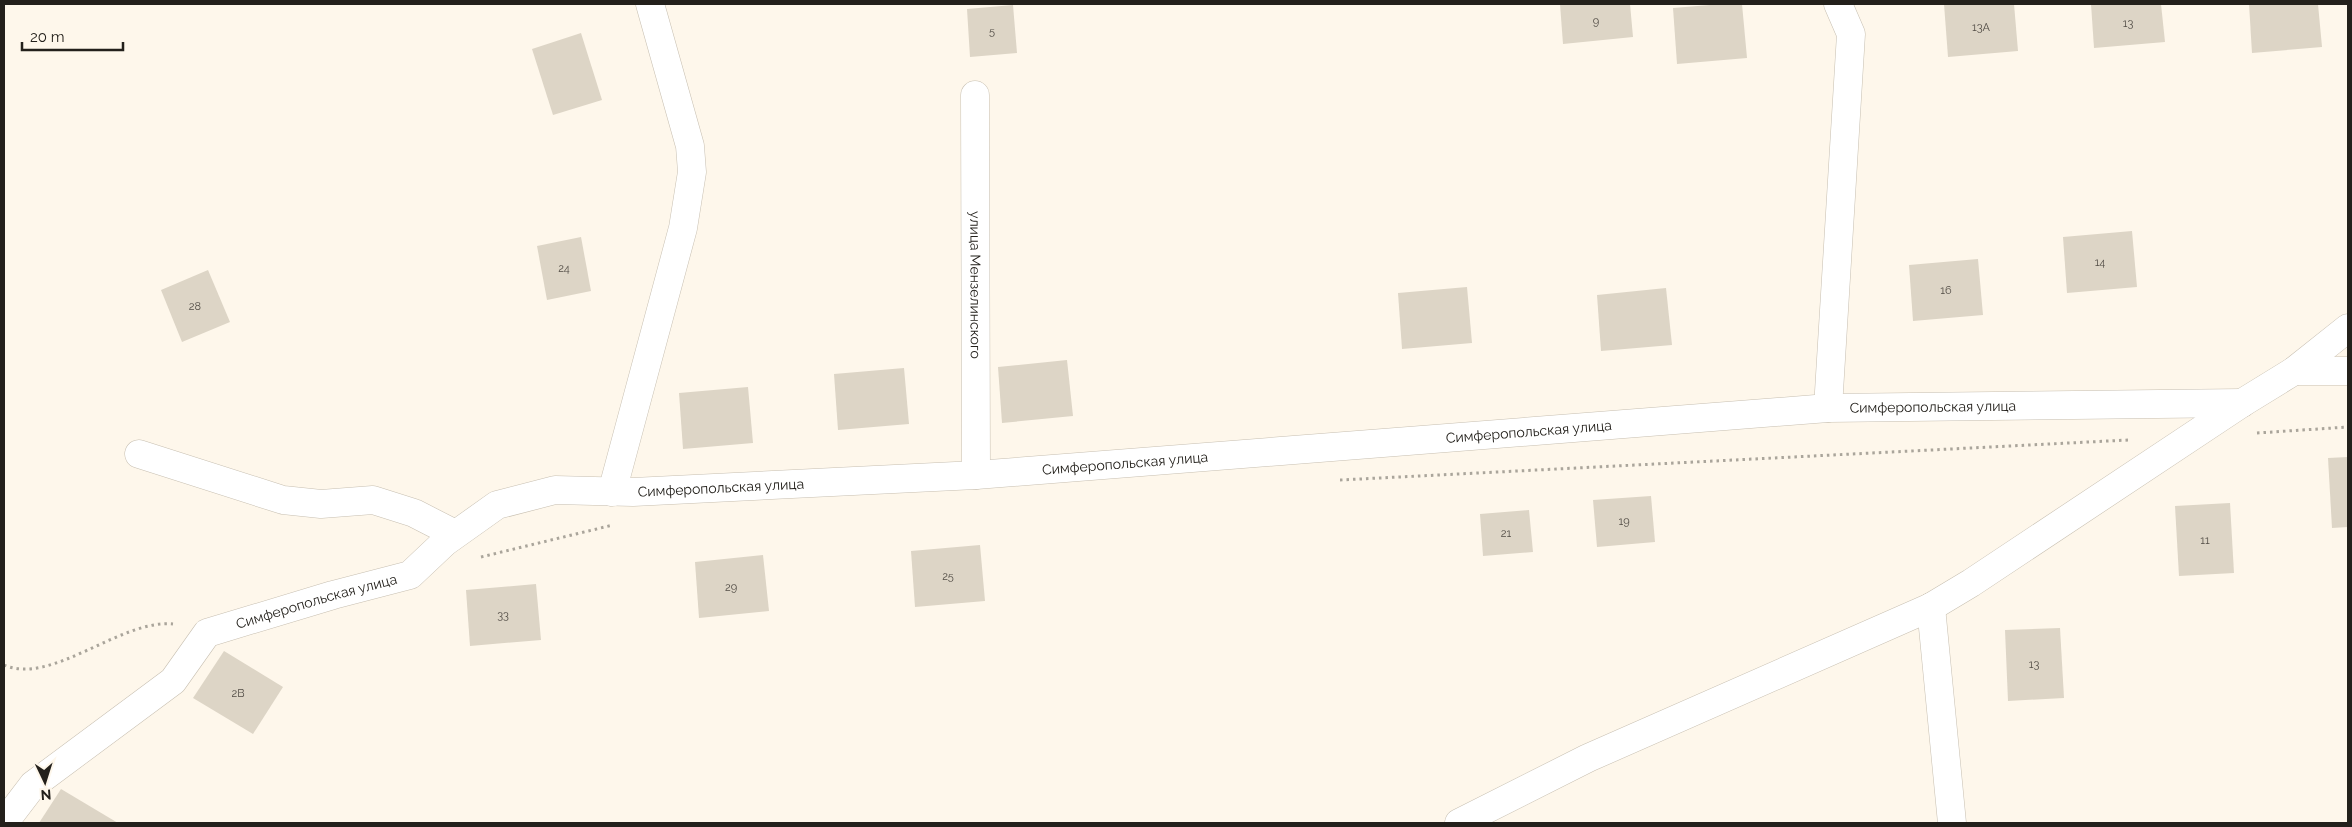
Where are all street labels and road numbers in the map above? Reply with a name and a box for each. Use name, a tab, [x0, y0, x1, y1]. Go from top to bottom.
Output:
street label: улица Мензелинского	[967, 211, 984, 359]
street label: Симферопольская улица	[1850, 398, 2016, 416]
street label: Симферопольская улица	[1445, 417, 1612, 446]
street label: Симферопольская улица	[1041, 449, 1209, 478]
street label: Симферопольская улица	[637, 476, 804, 500]
street label: Симферопольская улица	[234, 571, 399, 632]

